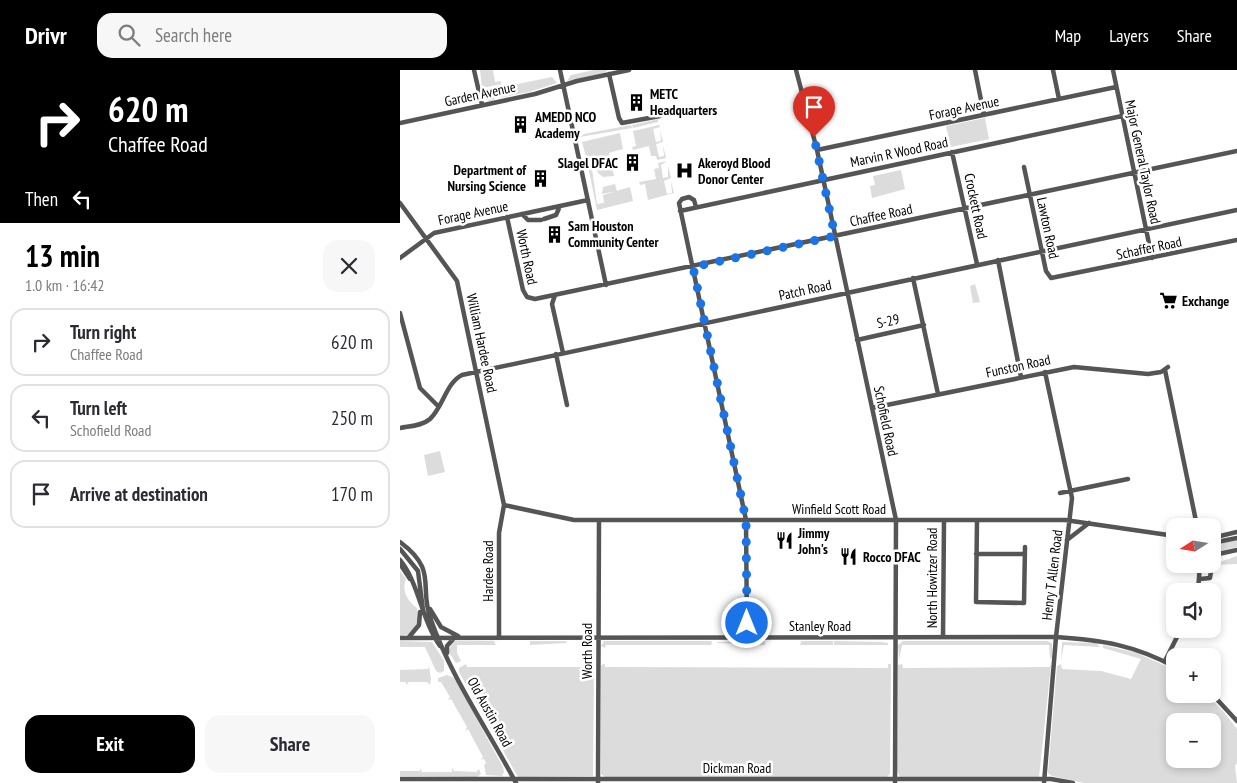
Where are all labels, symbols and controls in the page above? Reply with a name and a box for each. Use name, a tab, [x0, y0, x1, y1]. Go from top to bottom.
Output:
search box	[97, 13, 447, 58]
text: Drivr	[25, 20, 67, 51]
icon: search	[115, 21, 143, 49]
text: Search here	[155, 23, 232, 47]
text: Map	[1055, 24, 1081, 47]
text: Layers	[1109, 24, 1149, 47]
text: Share	[1177, 24, 1212, 47]
street label: Garden Avenue	[443, 78, 517, 110]
place label: METC Headquarters	[650, 85, 717, 119]
text: 620 m	[108, 86, 189, 132]
pin	[793, 86, 835, 137]
icon: right	[25, 90, 90, 155]
building icon: METC Headquarters	[626, 92, 646, 112]
street label: Forage Avenue	[927, 92, 1001, 124]
icon: arrive	[800, 93, 828, 121]
street label: Major General Taylor Road	[1121, 98, 1165, 226]
place label: AMEDD NCO Academy	[534, 108, 597, 142]
building icon: AMEDD NCO Academy	[511, 115, 531, 135]
text: Chaffee Road	[108, 130, 208, 158]
street label: Marvin R Wood Road	[849, 133, 949, 171]
building icon: Slagel DFAC	[622, 153, 642, 173]
place label: Slagel DFAC	[558, 154, 619, 172]
place label: Akeroyd Blood Donor Center	[697, 154, 770, 188]
place label: Department of Nursing Science	[448, 161, 527, 195]
hospital icon: Akeroyd Blood Donor Center	[674, 161, 694, 181]
building icon: Department of Nursing Science	[530, 168, 550, 188]
street label: Crockett Road	[960, 171, 992, 241]
icon: left	[68, 185, 96, 213]
text: Then	[25, 187, 58, 211]
street label: Lawton Road	[1033, 196, 1063, 260]
street label: Forage Avenue	[436, 197, 510, 229]
street label: Chaffee Road	[848, 200, 914, 230]
place label: Sam Houston Community Center	[568, 217, 659, 251]
building icon: Sam Houston Community Center	[544, 224, 564, 244]
street label: Worth Road	[512, 228, 542, 286]
street label: Schaffer Road	[1115, 232, 1183, 264]
text: 13 min	[25, 236, 100, 275]
button: close	[323, 240, 375, 292]
text: 1.0 km · 16:42	[25, 275, 105, 295]
street label: Patch Road	[777, 276, 833, 304]
supermarket icon: Exchange	[1158, 291, 1178, 311]
street label: William Hardee Road	[463, 292, 501, 394]
place label: Exchange	[1182, 292, 1229, 310]
street label: S-29	[875, 310, 901, 332]
text: Turn right	[70, 320, 136, 344]
icon: right	[27, 328, 55, 356]
text: 620 m	[331, 330, 373, 354]
text: Chaffee Road	[70, 344, 143, 364]
street label: Funston Road	[984, 350, 1052, 382]
street label: Schofield Road	[870, 384, 902, 458]
text: Turn left	[70, 396, 127, 420]
icon: left	[27, 404, 55, 432]
text: 250 m	[331, 406, 373, 430]
text: Schofield Road	[70, 420, 151, 440]
icon: arrive	[27, 480, 55, 508]
text: Arrive at destination	[70, 482, 208, 506]
text: 170 m	[331, 482, 373, 506]
street label: Winfield Scott Road	[792, 500, 886, 518]
north arrow	[1166, 518, 1221, 572]
map controls	[1166, 518, 1221, 768]
place label: Jimmy John's	[797, 524, 830, 558]
street label: North Howitzer Road	[923, 528, 941, 628]
street label: Henry T Allen Road	[1038, 529, 1066, 621]
restaurant icon: Jimmy John's	[774, 531, 794, 551]
street label: Hardee Road	[479, 540, 497, 602]
restaurant icon: Rocco DFAC	[839, 547, 859, 567]
place label: Rocco DFAC	[863, 548, 921, 566]
button: sound	[1166, 583, 1221, 638]
position arrow	[720, 596, 772, 648]
street label: Stanley Road	[789, 617, 851, 635]
street label: Worth Road	[578, 623, 596, 679]
button: +	[1166, 648, 1221, 703]
street label: Old Austin Road	[463, 674, 517, 750]
button: −	[1166, 713, 1221, 768]
button: Exit	[25, 715, 195, 773]
button: Share	[205, 715, 375, 773]
street label: Dickman Road	[703, 759, 771, 777]

